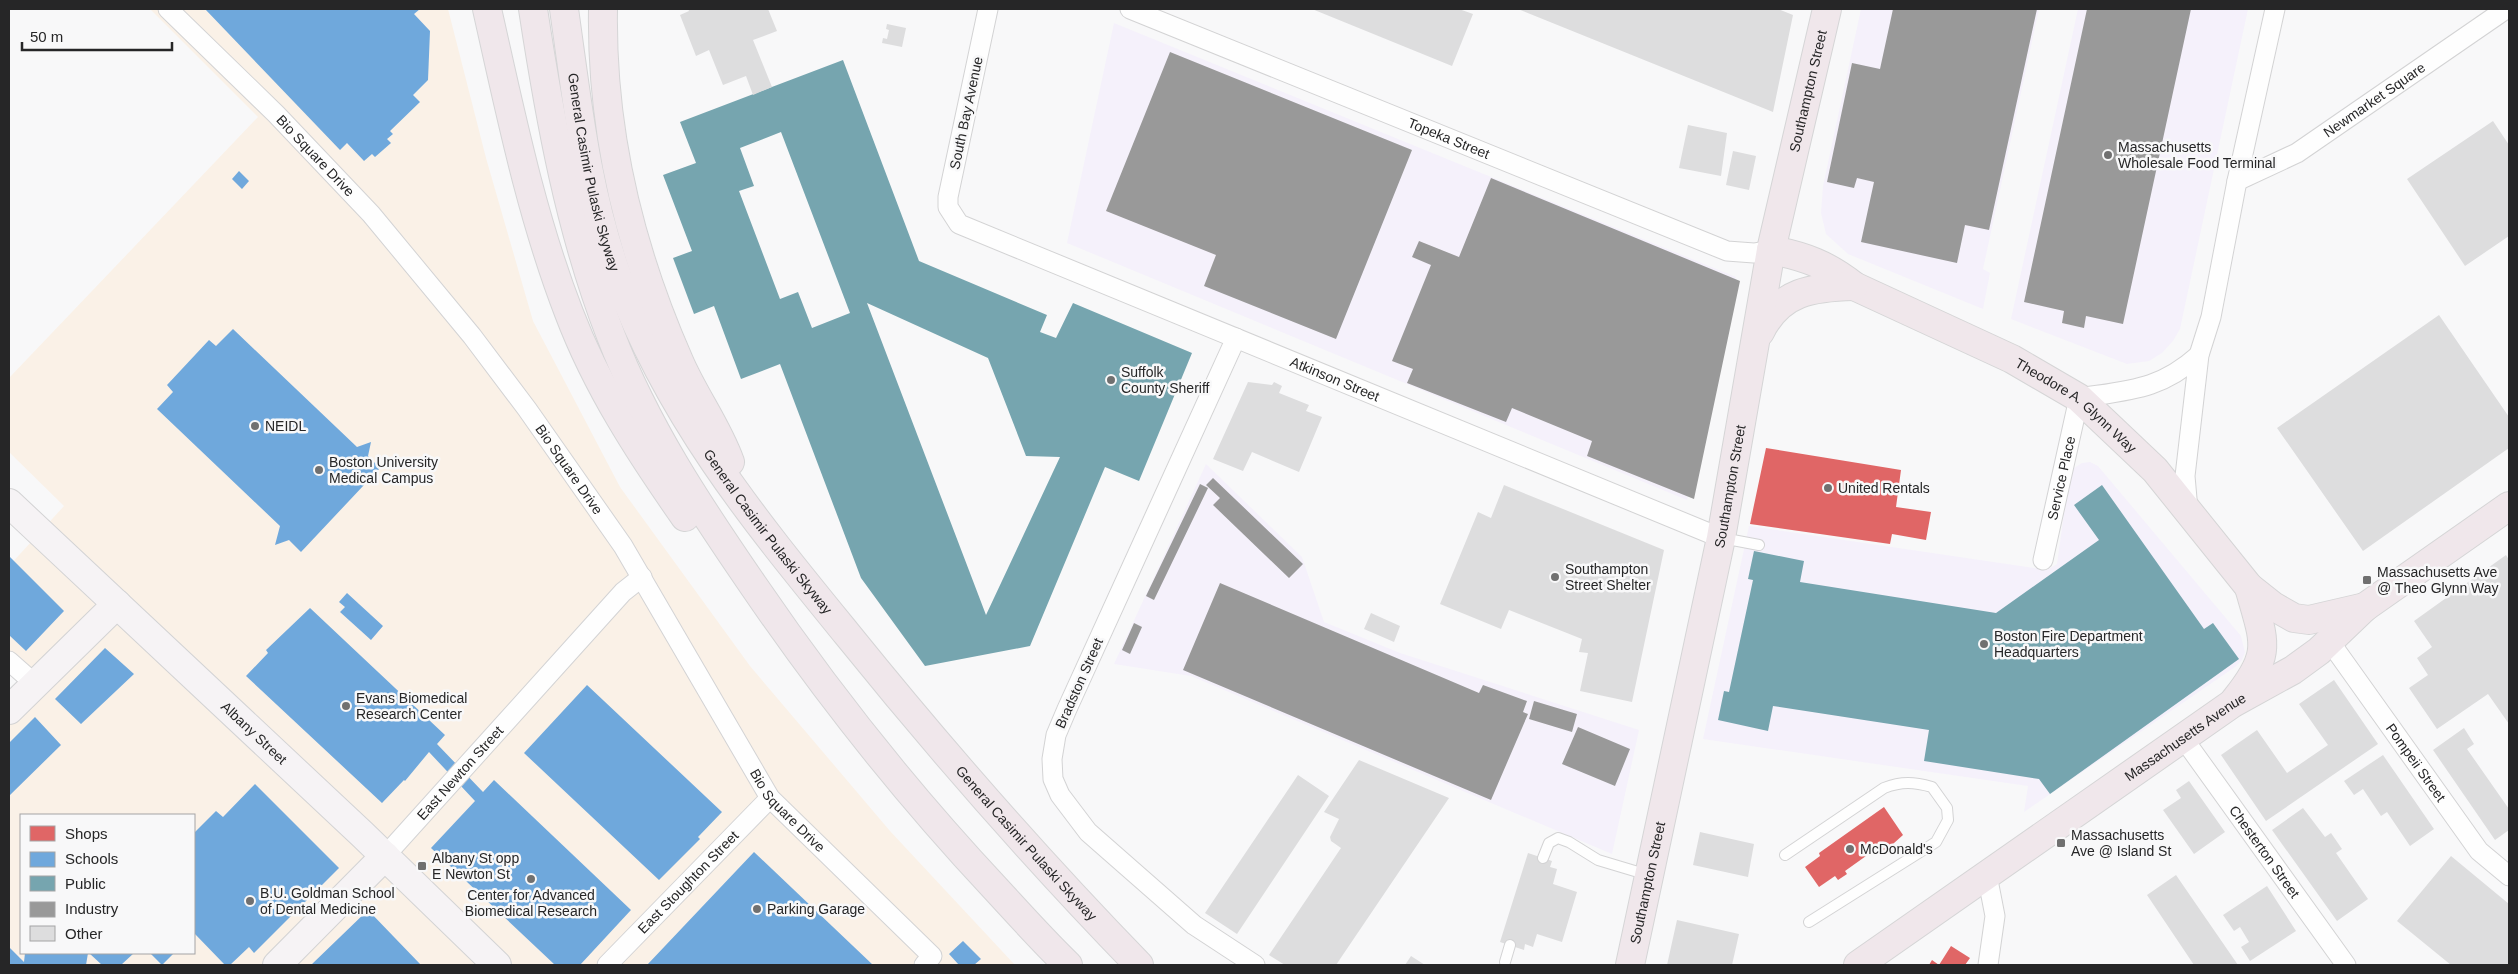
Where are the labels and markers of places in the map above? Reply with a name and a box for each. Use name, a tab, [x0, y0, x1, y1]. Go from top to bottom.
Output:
place label: Massachusetts Wholesale Food Terminal	[2118, 139, 2276, 171]
marker: Massachusetts Wholesale Food Terminal	[2102, 149, 2114, 161]
place label: Suffolk County Sheriff	[1121, 364, 1210, 396]
marker: Suffolk County Sheriff	[1105, 374, 1117, 386]
place label: NEIDL	[265, 418, 306, 434]
marker: NEIDL	[249, 420, 261, 432]
place label: Boston University Medical Campus	[329, 454, 438, 486]
marker: Boston University Medical Campus	[313, 464, 325, 476]
place label: United Rentals	[1838, 480, 1930, 496]
marker: United Rentals	[1822, 482, 1834, 494]
place label: Southampton Street Shelter	[1565, 561, 1651, 593]
place label: Massachusetts Ave @ Theo Glynn Way	[2377, 564, 2499, 596]
marker: Southampton Street Shelter	[1549, 571, 1561, 583]
marker: Massachusetts Ave @ Theo Glynn Way	[2361, 574, 2373, 586]
place label: Boston Fire Department Headquarters	[1994, 628, 2143, 660]
marker: Boston Fire Department Headquarters	[1978, 638, 1990, 650]
place label: Evans Biomedical Research Center	[356, 690, 467, 722]
marker: Evans Biomedical Research Center	[340, 700, 352, 712]
place label: Massachusetts Ave @ Island St	[2071, 827, 2171, 859]
marker: Massachusetts Ave @ Island St	[2055, 837, 2067, 849]
place label: McDonald's	[1860, 841, 1933, 857]
marker: McDonald's	[1844, 843, 1856, 855]
place label: Albany St opp E Newton St	[432, 850, 519, 882]
marker: Albany St opp E Newton St	[416, 860, 428, 872]
marker: Center for Advanced Biomedical Research	[525, 873, 537, 885]
place label: B.U. Goldman School of Dental Medicine	[260, 885, 395, 917]
place label: Center for Advanced Biomedical Research	[465, 887, 597, 919]
marker: B.U. Goldman School of Dental Medicine	[244, 895, 256, 907]
place label: Parking Garage	[767, 901, 865, 917]
marker: Parking Garage	[751, 903, 763, 915]

